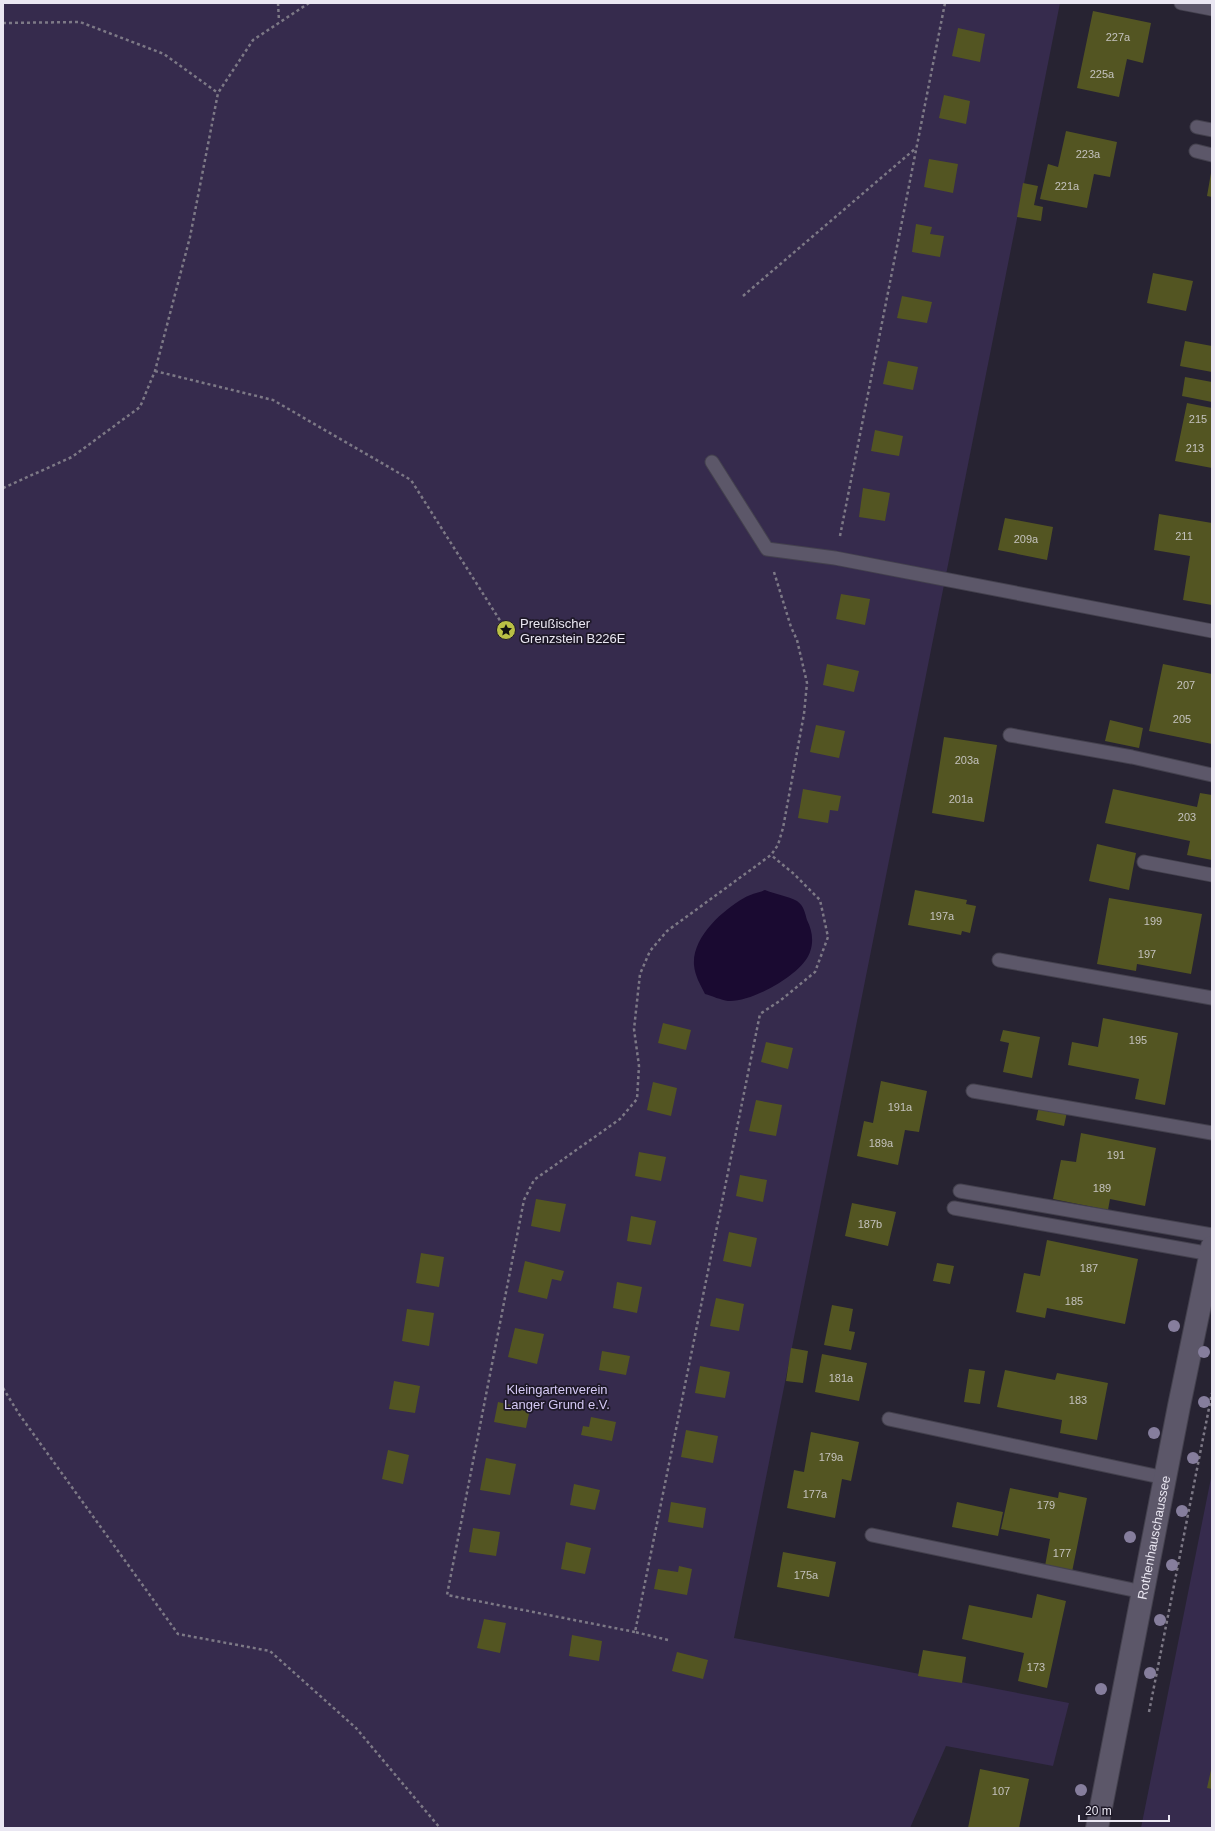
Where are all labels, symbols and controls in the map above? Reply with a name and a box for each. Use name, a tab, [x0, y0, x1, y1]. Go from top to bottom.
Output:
house number: 227a	[1106, 31, 1131, 43]
house number: 225a	[1090, 68, 1115, 80]
house number: 223a	[1076, 148, 1101, 160]
house number: 221a	[1055, 180, 1080, 192]
house number: 215	[1189, 413, 1207, 425]
house number: 213	[1186, 442, 1204, 454]
house number: 211	[1175, 530, 1193, 542]
house number: 209a	[1014, 533, 1039, 545]
place label: Preußischer Grenzstein B226E	[520, 616, 626, 646]
place icon: Preußischer Grenzstein B226E	[495, 619, 517, 641]
house number: 207	[1177, 679, 1195, 691]
house number: 205	[1173, 713, 1191, 725]
house number: 203a	[955, 754, 980, 766]
house number: 201a	[949, 793, 974, 805]
house number: 203	[1178, 811, 1196, 823]
house number: 197a	[930, 910, 955, 922]
house number: 199	[1144, 915, 1162, 927]
house number: 197	[1138, 948, 1156, 960]
house number: 195	[1129, 1034, 1147, 1046]
house number: 191a	[888, 1101, 913, 1113]
house number: 189a	[869, 1137, 894, 1149]
house number: 191	[1107, 1149, 1125, 1161]
house number: 189	[1093, 1182, 1111, 1194]
house number: 187b	[858, 1218, 882, 1230]
house number: 187	[1080, 1262, 1098, 1274]
house number: 185	[1065, 1295, 1083, 1307]
house number: 181a	[829, 1372, 854, 1384]
park label: Kleingartenverein Langer Grund e.V.	[504, 1382, 610, 1412]
house number: 183	[1069, 1394, 1087, 1406]
house number: 179a	[819, 1451, 844, 1463]
street label: Rothenhauschaussee	[1134, 1474, 1173, 1601]
house number: 177a	[803, 1488, 828, 1500]
house number: 179	[1037, 1499, 1055, 1511]
house number: 177	[1053, 1547, 1071, 1559]
house number: 175a	[794, 1569, 819, 1581]
house number: 173	[1027, 1661, 1045, 1673]
house number: 107	[992, 1785, 1010, 1797]
scale bar	[1079, 1797, 1169, 1823]
text: 20 m	[1085, 1804, 1112, 1818]

